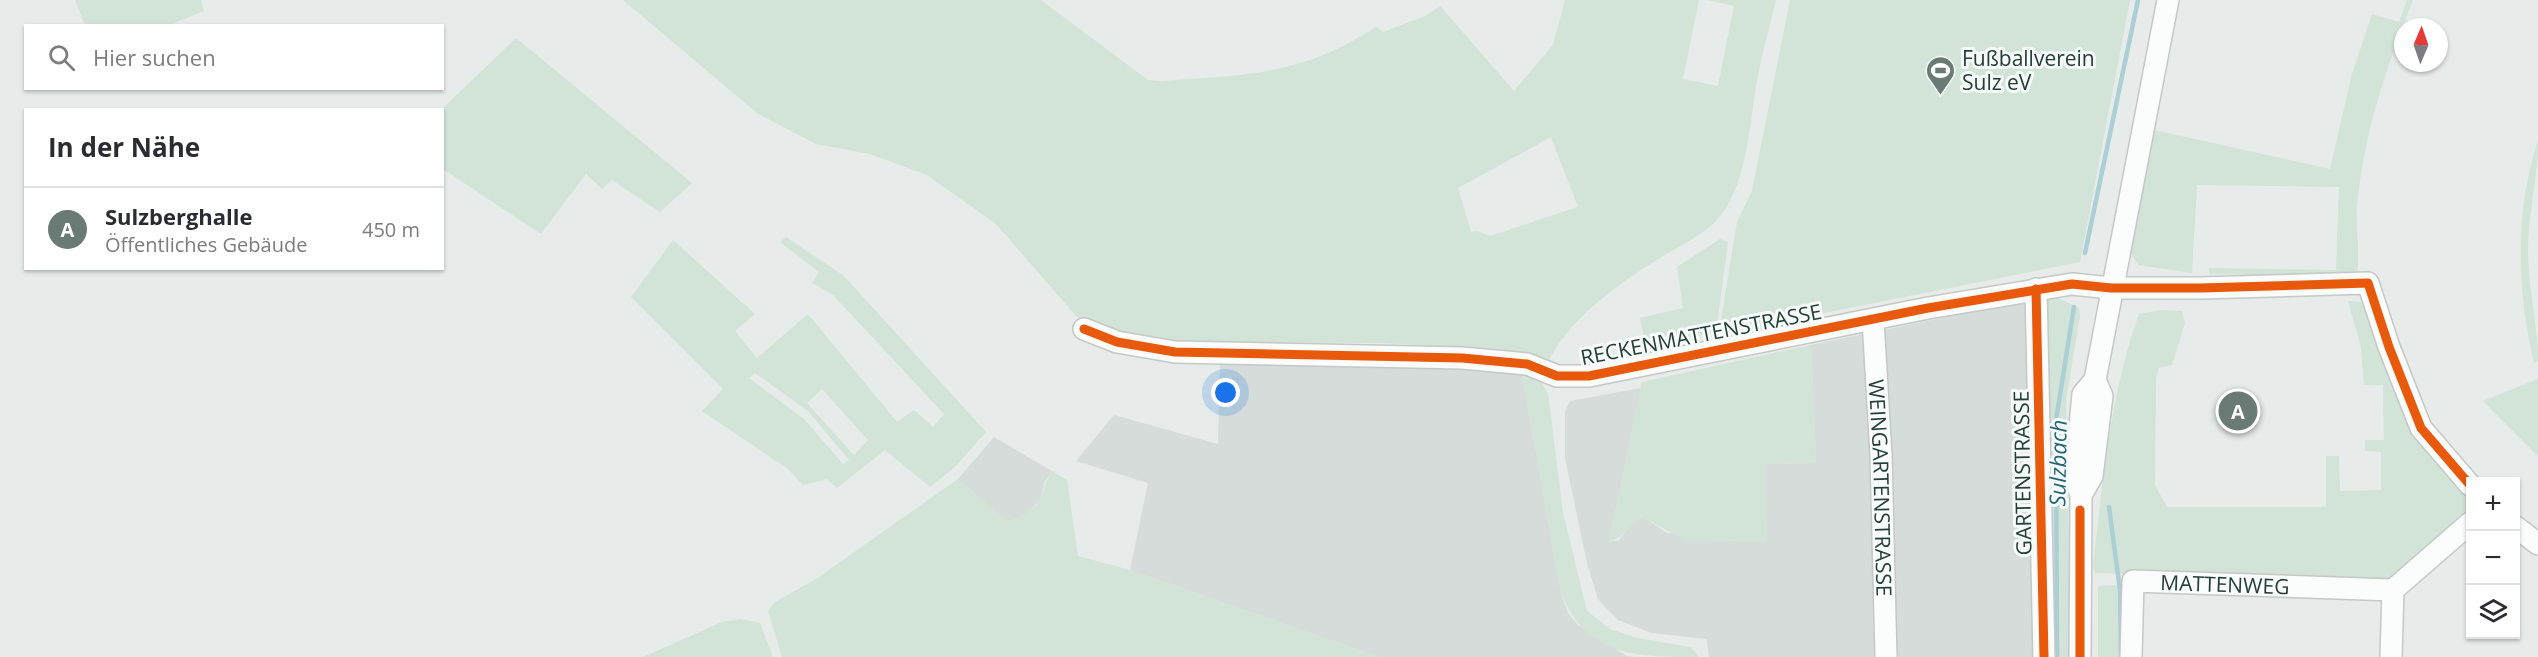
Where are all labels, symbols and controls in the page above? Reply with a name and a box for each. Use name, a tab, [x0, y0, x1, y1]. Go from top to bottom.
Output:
north arrow	[2394, 18, 2448, 72]
search box	[24, 24, 444, 90]
icon: search	[45, 41, 78, 74]
text: Hier suchen	[93, 42, 216, 72]
place label: Fußballverein Sulz eV	[1962, 44, 2095, 96]
sports icon: Fußballverein Sulz eV	[1925, 54, 1957, 96]
text: In der Nähe	[48, 129, 200, 165]
text: Sulzberghalle	[105, 201, 253, 231]
text: A	[61, 216, 74, 243]
text: 450 m	[362, 216, 420, 243]
text: Öffentliches Gebäude	[105, 231, 307, 258]
street label: RECKENMATTENSTRASSE	[1578, 297, 1824, 371]
your location	[1211, 378, 1240, 407]
street label: WEINGARTENSTRASSE	[1863, 378, 1898, 597]
pin: A	[2218, 388, 2258, 434]
street label: GARTENSTRASSE	[2007, 390, 2037, 556]
water label: Sulzbach	[2041, 419, 2073, 507]
map controls	[2466, 477, 2520, 639]
button: +	[2466, 477, 2520, 531]
button: −	[2466, 531, 2520, 585]
street label: MATTENWEG	[2160, 568, 2290, 600]
button: layers	[2466, 585, 2520, 639]

